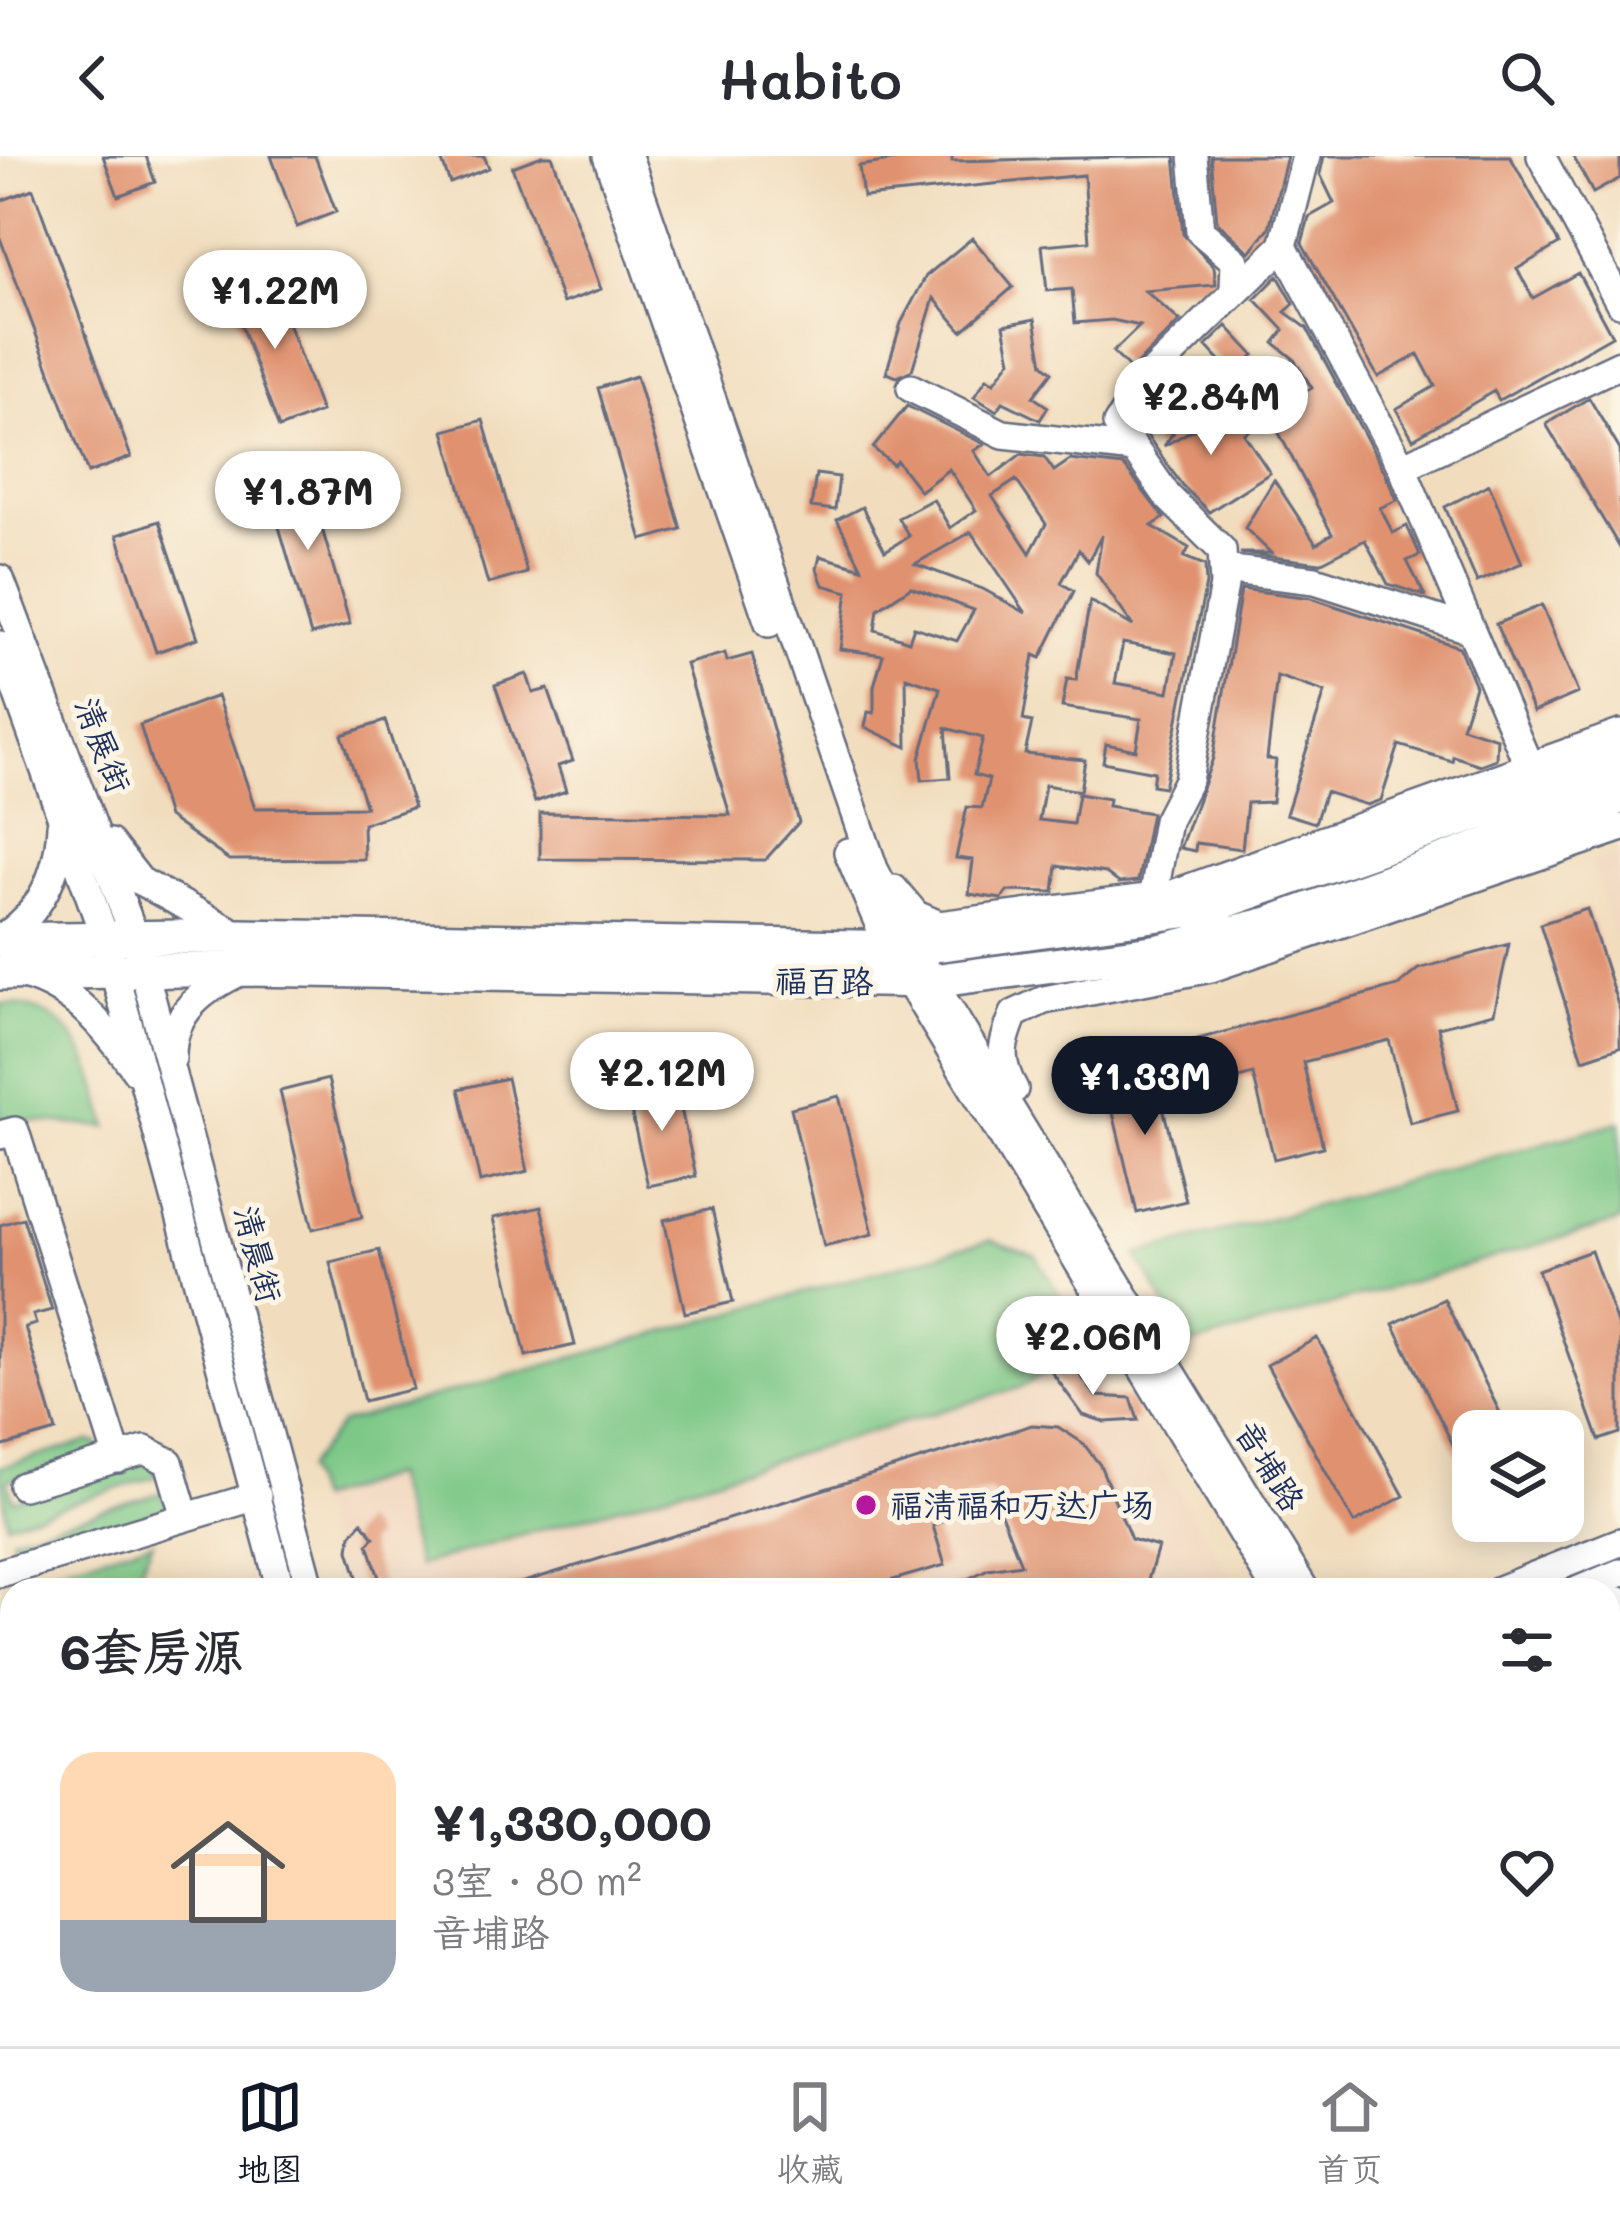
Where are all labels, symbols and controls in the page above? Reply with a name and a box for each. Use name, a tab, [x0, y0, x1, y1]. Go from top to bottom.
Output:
text: Habito	[718, 43, 902, 114]
icon: back	[60, 45, 126, 111]
icon: search	[1494, 45, 1560, 111]
pin: ¥1.22M	[177, 250, 373, 352]
text: ¥1.22M	[210, 263, 340, 314]
pin: ¥2.84M	[1113, 356, 1309, 458]
text: ¥2.84M	[1141, 369, 1281, 420]
pin: ¥1.87M	[210, 451, 406, 553]
text: ¥1.87M	[242, 464, 374, 515]
street label: 清展街	[67, 691, 142, 798]
street label: 福百路	[774, 957, 874, 1002]
pin: ¥2.12M	[564, 1032, 760, 1134]
pin: ¥1.33M	[1047, 1036, 1243, 1138]
text: ¥2.12M	[597, 1045, 727, 1096]
text: ¥1.33M	[1078, 1049, 1212, 1100]
street label: 清晨街	[226, 1200, 293, 1307]
pin: ¥2.06M	[995, 1296, 1191, 1398]
text: ¥2.06M	[1023, 1309, 1163, 1360]
map controls	[1452, 1410, 1584, 1542]
button: layers	[1452, 1410, 1584, 1542]
street label: 音埔路	[1227, 1412, 1316, 1519]
place label: 福清福和万达广场	[890, 1482, 1154, 1525]
marker: 福清福和万达广场	[853, 1492, 879, 1518]
text: 6套房源	[60, 1616, 244, 1683]
icon: filters	[1494, 1617, 1560, 1683]
text: ¥1,330,000	[432, 1787, 712, 1854]
icon: home	[156, 1800, 300, 1944]
icon: heart	[1494, 1839, 1560, 1905]
text: 3室 · 80 m²	[432, 1854, 642, 1905]
text: 音埔路	[432, 1906, 549, 1957]
tab: 地图	[237, 2074, 303, 2190]
tab: 收藏	[777, 2074, 843, 2190]
tab: 首页	[1317, 2074, 1383, 2190]

